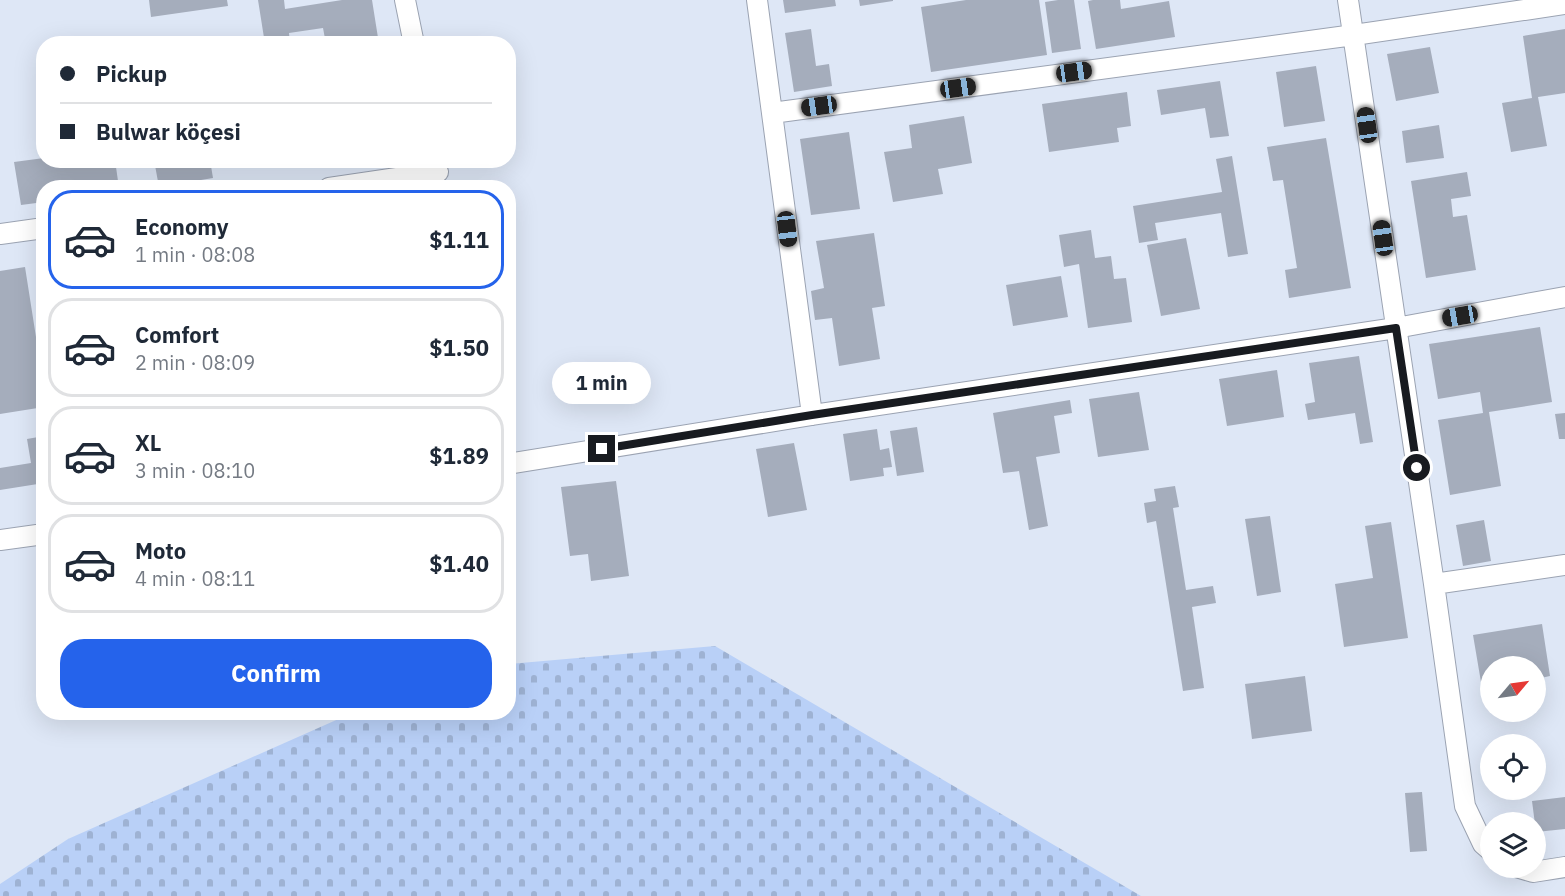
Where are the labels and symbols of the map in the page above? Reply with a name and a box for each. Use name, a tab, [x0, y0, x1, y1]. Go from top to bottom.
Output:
car	[1055, 61, 1093, 83]
car	[939, 77, 977, 99]
car	[800, 95, 838, 117]
car	[1356, 106, 1378, 144]
car	[776, 210, 798, 248]
car	[1372, 219, 1394, 257]
car	[1441, 304, 1479, 328]
callout: 1 min	[552, 362, 652, 404]
route end	[588, 435, 615, 462]
route start	[1403, 454, 1430, 481]
north arrow	[1480, 656, 1546, 722]

